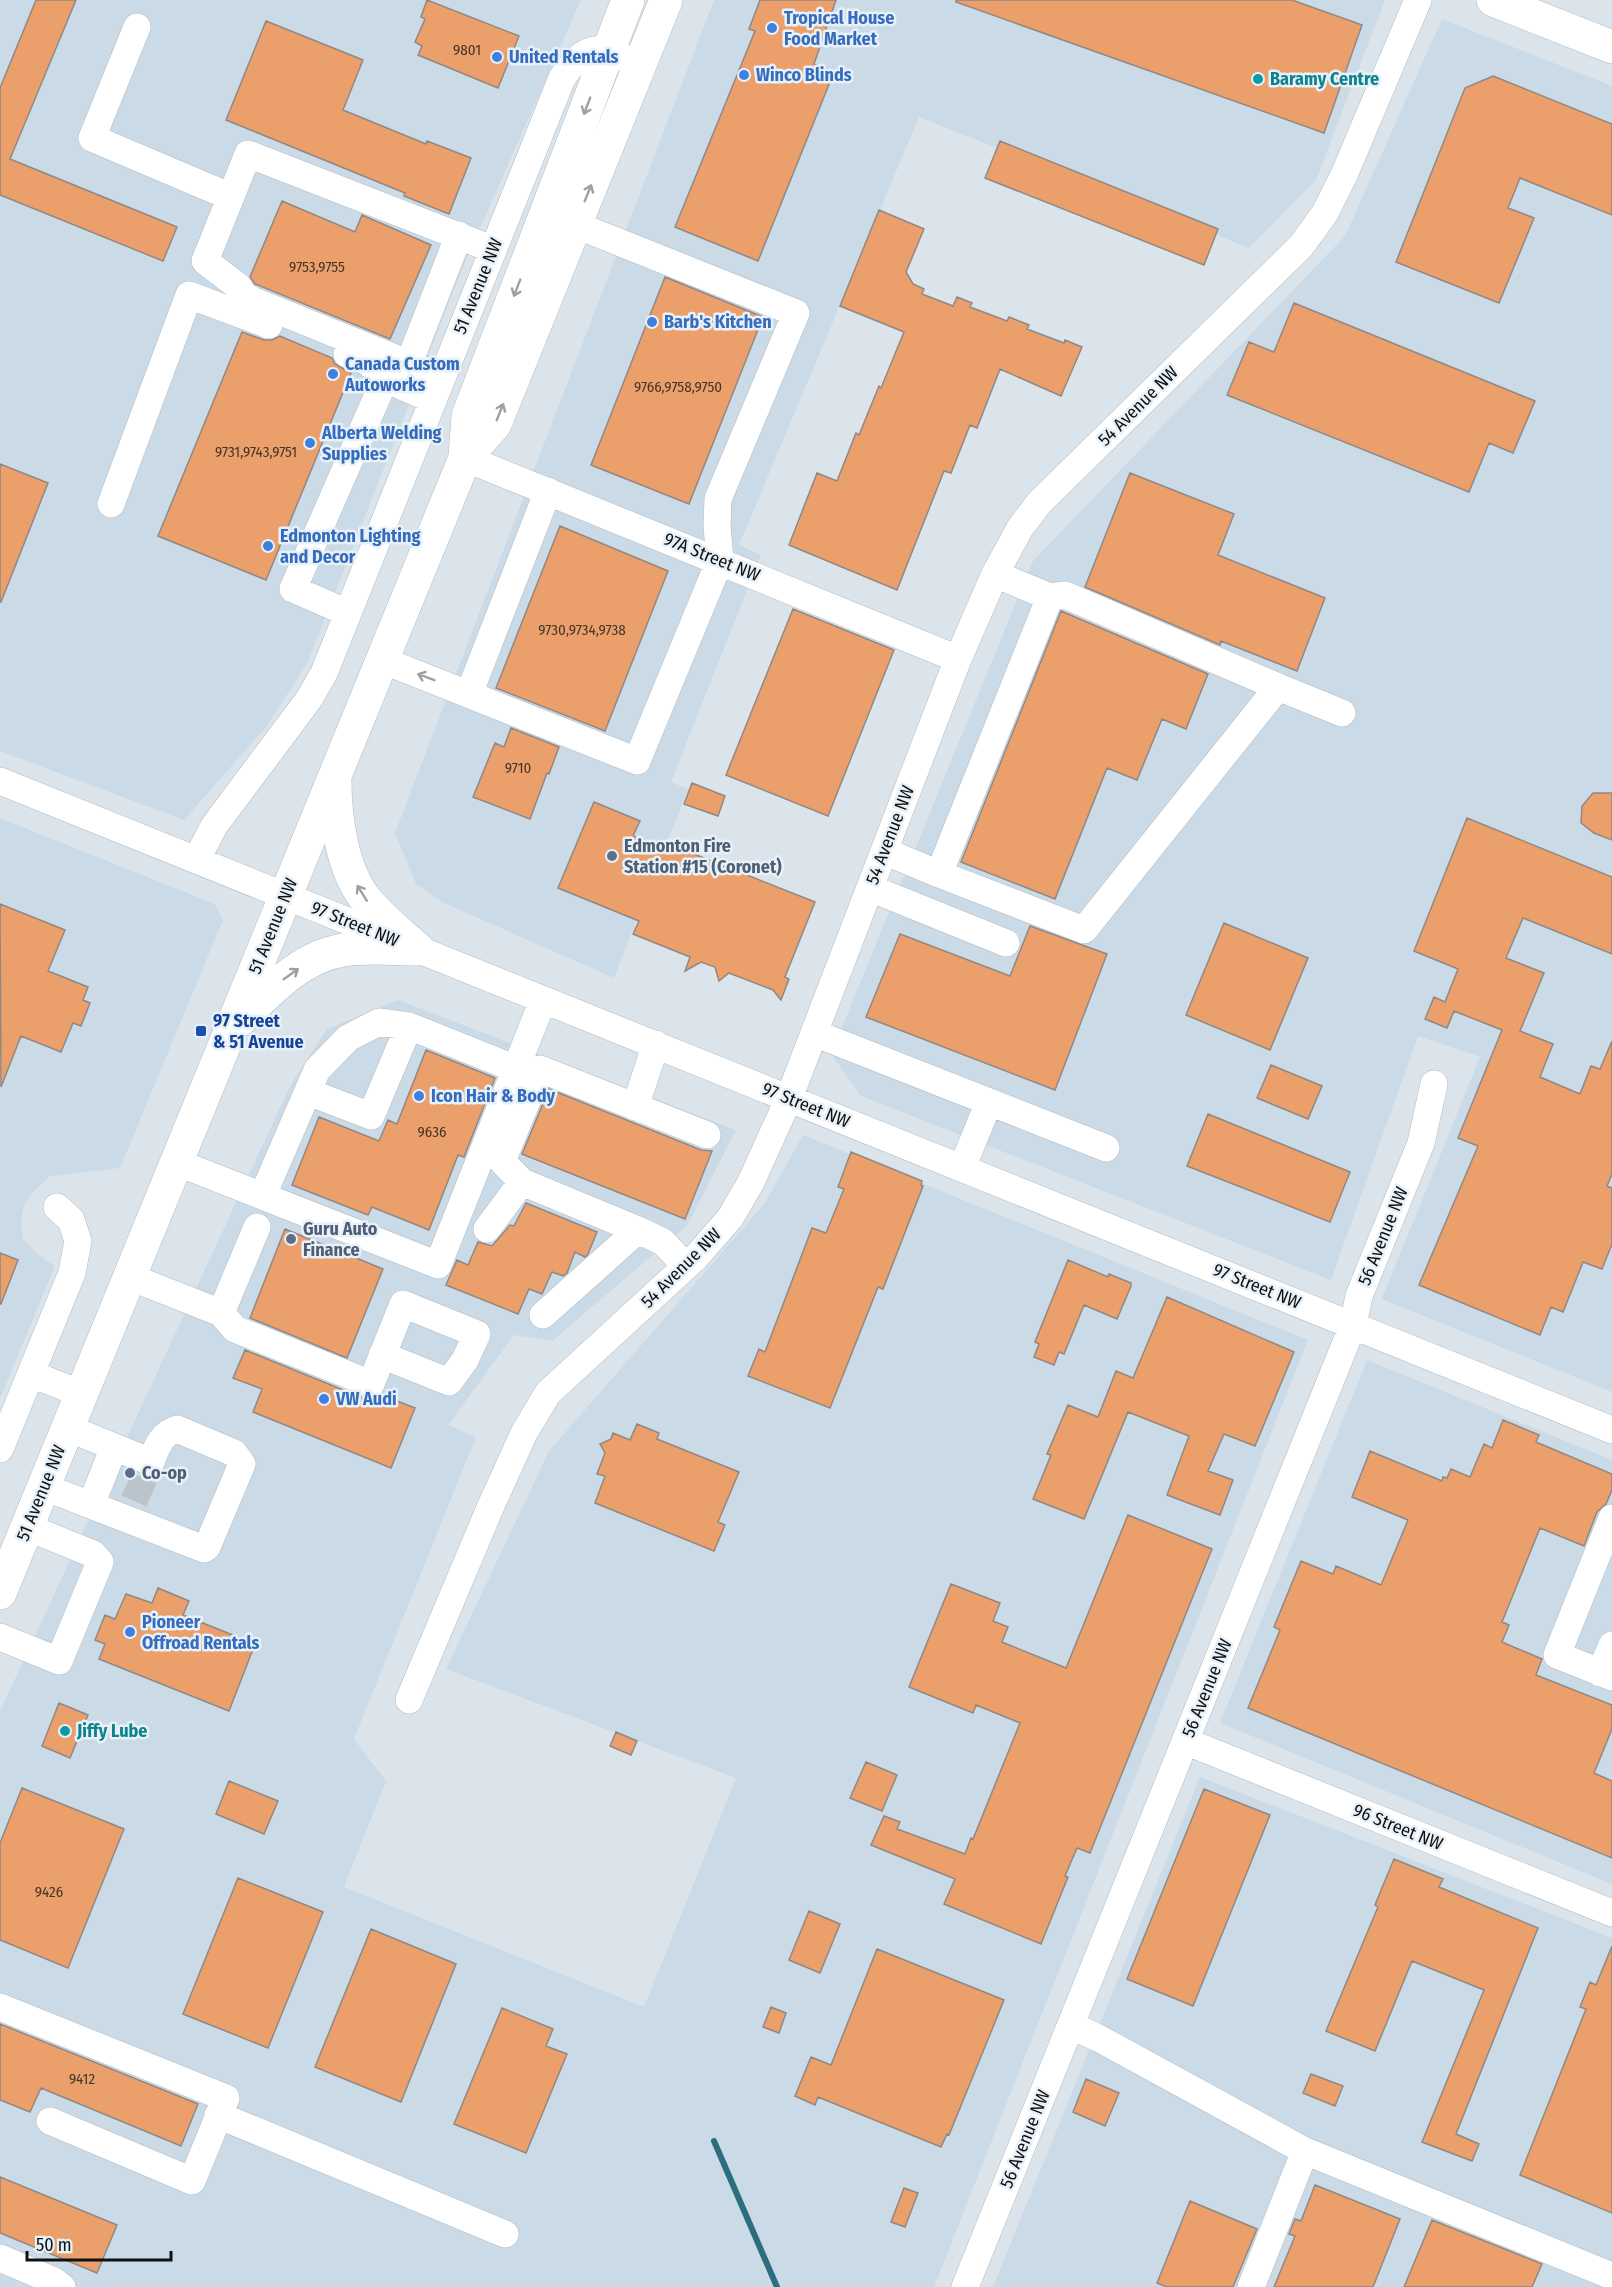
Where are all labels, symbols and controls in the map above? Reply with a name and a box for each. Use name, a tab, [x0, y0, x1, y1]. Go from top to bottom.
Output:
place label: Tropical House Food Market	[784, 7, 894, 50]
marker: Tropical House Food Market	[765, 21, 779, 35]
house number: 9801	[453, 41, 481, 59]
place label: United Rentals	[509, 46, 619, 68]
marker: United Rentals	[490, 50, 504, 64]
place label: Winco Blinds	[756, 64, 852, 86]
marker: Winco Blinds	[737, 68, 751, 82]
place label: Baramy Centre	[1270, 68, 1379, 90]
marker: Baramy Centre	[1251, 72, 1265, 86]
one-way arrow	[581, 96, 592, 114]
one-way arrow	[583, 184, 594, 202]
street label: 51 Avenue NW	[449, 234, 507, 337]
house number: 9753,9755	[289, 258, 345, 276]
one-way arrow	[511, 278, 522, 297]
place label: Barb's Kitchen	[664, 311, 772, 333]
marker: Barb's Kitchen	[645, 315, 659, 329]
place label: Canada Custom Autoworks	[344, 353, 460, 396]
street label: 54 Avenue NW	[1093, 361, 1183, 451]
marker: Canada Custom Autoworks	[326, 367, 340, 381]
house number: 9766,9758,9750	[634, 378, 722, 396]
one-way arrow	[495, 404, 506, 422]
place label: Alberta Welding Supplies	[321, 422, 442, 465]
marker: Alberta Welding Supplies	[303, 436, 317, 450]
house number: 9731,9743,9751	[215, 443, 297, 461]
place label: Edmonton Lighting and Decor	[280, 525, 420, 568]
street label: 97A Street NW	[661, 528, 764, 586]
marker: Edmonton Lighting and Decor	[261, 539, 275, 553]
house number: 9730,9734,9738	[538, 621, 626, 639]
one-way arrow	[417, 671, 435, 682]
house number: 9710	[505, 759, 531, 777]
street label: 54 Avenue NW	[861, 782, 919, 887]
place label: Edmonton Fire Station #15 (Coronet)	[624, 835, 782, 878]
marker: Edmonton Fire Station #15 (Coronet)	[605, 849, 619, 863]
street label: 51 Avenue NW	[244, 874, 302, 977]
one-way arrow	[356, 885, 368, 902]
street label: 97 Street NW	[308, 896, 403, 952]
one-way arrow	[282, 968, 299, 980]
place label: 97 Street & 51 Avenue	[213, 1010, 304, 1053]
marker: 97 Street & 51 Avenue	[194, 1024, 208, 1038]
street label: 97 Street NW	[759, 1077, 854, 1133]
place label: Icon Hair & Body	[431, 1085, 556, 1107]
marker: Icon Hair & Body	[412, 1089, 426, 1103]
house number: 9636	[418, 1123, 446, 1141]
street label: 56 Avenue NW	[1353, 1183, 1413, 1288]
place label: Guru Auto Finance	[303, 1218, 378, 1261]
street label: 54 Avenue NW	[636, 1223, 726, 1313]
marker: Guru Auto Finance	[284, 1232, 298, 1246]
street label: 97 Street NW	[1210, 1258, 1305, 1314]
place label: VW Audi	[335, 1388, 397, 1410]
marker: VW Audi	[317, 1392, 331, 1406]
street label: 51 Avenue NW	[12, 1441, 70, 1544]
place label: Co-op	[142, 1462, 187, 1484]
marker: Co-op	[123, 1466, 137, 1480]
place label: Pioneer Offroad Rentals	[142, 1611, 259, 1654]
marker: Pioneer Offroad Rentals	[123, 1625, 137, 1639]
street label: 56 Avenue NW	[1177, 1635, 1237, 1740]
place label: Jiffy Lube	[76, 1720, 147, 1742]
marker: Jiffy Lube	[58, 1724, 72, 1738]
street label: 96 Street NW	[1350, 1799, 1447, 1855]
house number: 9426	[35, 1883, 63, 1901]
house number: 9412	[69, 2070, 95, 2088]
street label: 56 Avenue NW	[995, 2086, 1055, 2191]
scale bar	[27, 2224, 171, 2262]
text: 50 m	[36, 2234, 72, 2256]

